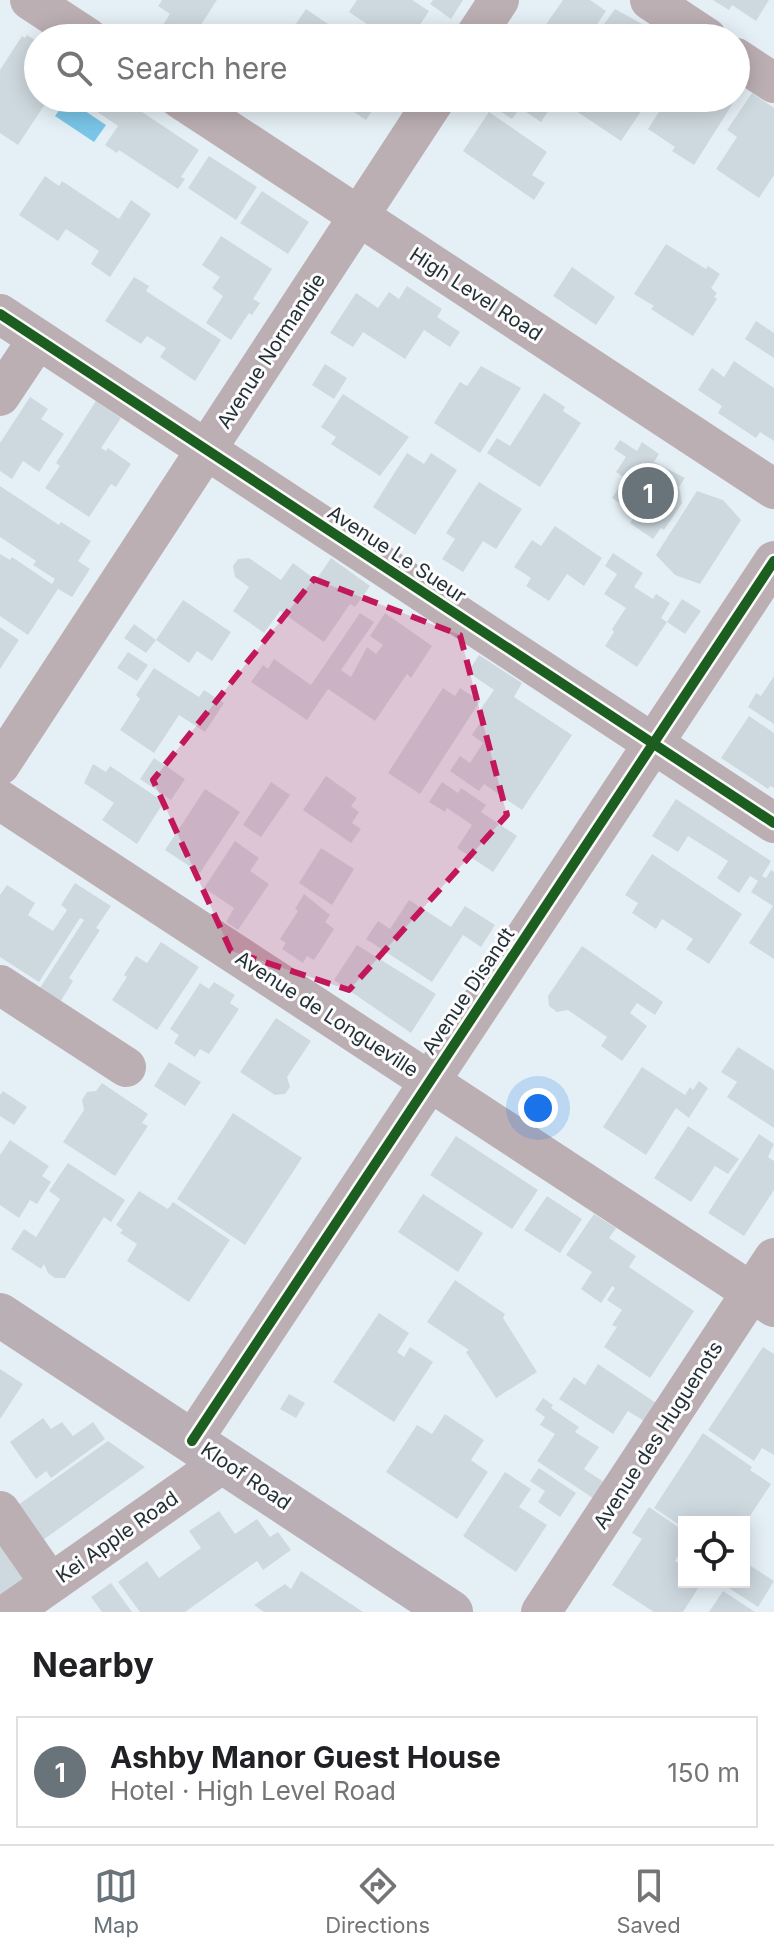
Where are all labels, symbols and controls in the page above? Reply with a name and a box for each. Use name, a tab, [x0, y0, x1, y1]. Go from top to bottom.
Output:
search box	[24, 24, 750, 112]
icon: search	[52, 46, 96, 90]
text: Search here	[116, 50, 288, 86]
street label: High Level Road	[405, 242, 547, 346]
street label: Avenue Normandie	[212, 269, 330, 433]
pin: 1	[622, 463, 674, 523]
street label: Avenue Le Sueur	[323, 500, 471, 608]
street label: Avenue Disandt	[417, 923, 520, 1059]
street label: Avenue de Longueville	[231, 946, 423, 1082]
your location	[518, 1088, 558, 1128]
street label: Avenue des Huguenots	[588, 1337, 728, 1533]
street label: Kloof Road	[196, 1437, 296, 1515]
street label: Kei Apple Road	[51, 1486, 183, 1588]
map controls	[678, 1516, 750, 1588]
button: locate	[678, 1516, 750, 1588]
text: Nearby	[32, 1644, 154, 1685]
text: Ashby Manor Guest House	[110, 1739, 501, 1775]
text: 1	[54, 1757, 66, 1788]
text: 150 m	[667, 1757, 740, 1788]
text: Hotel · High Level Road	[110, 1775, 396, 1806]
tab: Map	[93, 1864, 139, 1938]
tab: Directions	[325, 1864, 430, 1938]
tab: Saved	[616, 1864, 681, 1938]

